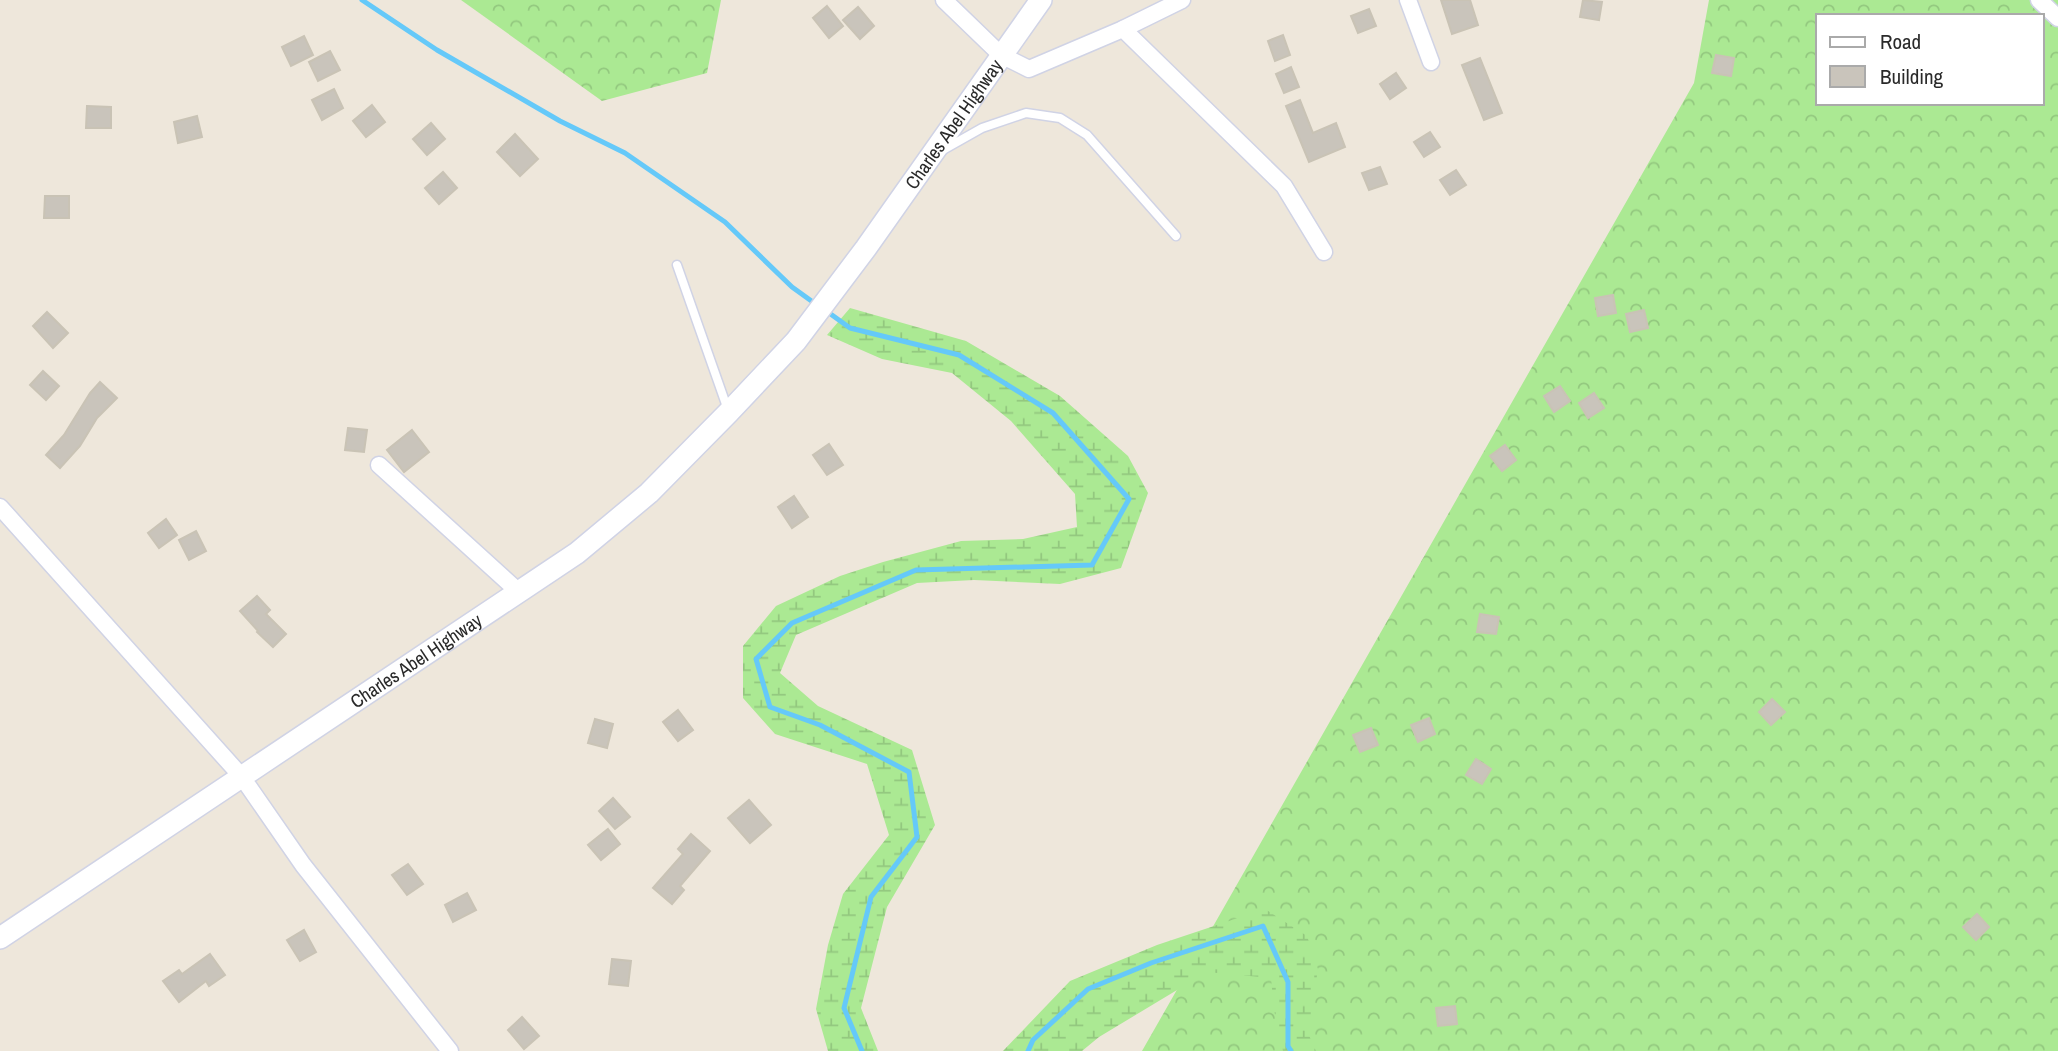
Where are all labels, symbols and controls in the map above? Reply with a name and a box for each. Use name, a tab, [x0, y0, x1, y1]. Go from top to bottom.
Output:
legend	[1816, 14, 2044, 105]
text: Road	[1880, 27, 1921, 56]
street label: Charles Abel Highway	[899, 54, 1008, 194]
text: Building	[1880, 62, 1944, 91]
street label: Charles Abel Highway	[345, 607, 487, 714]

